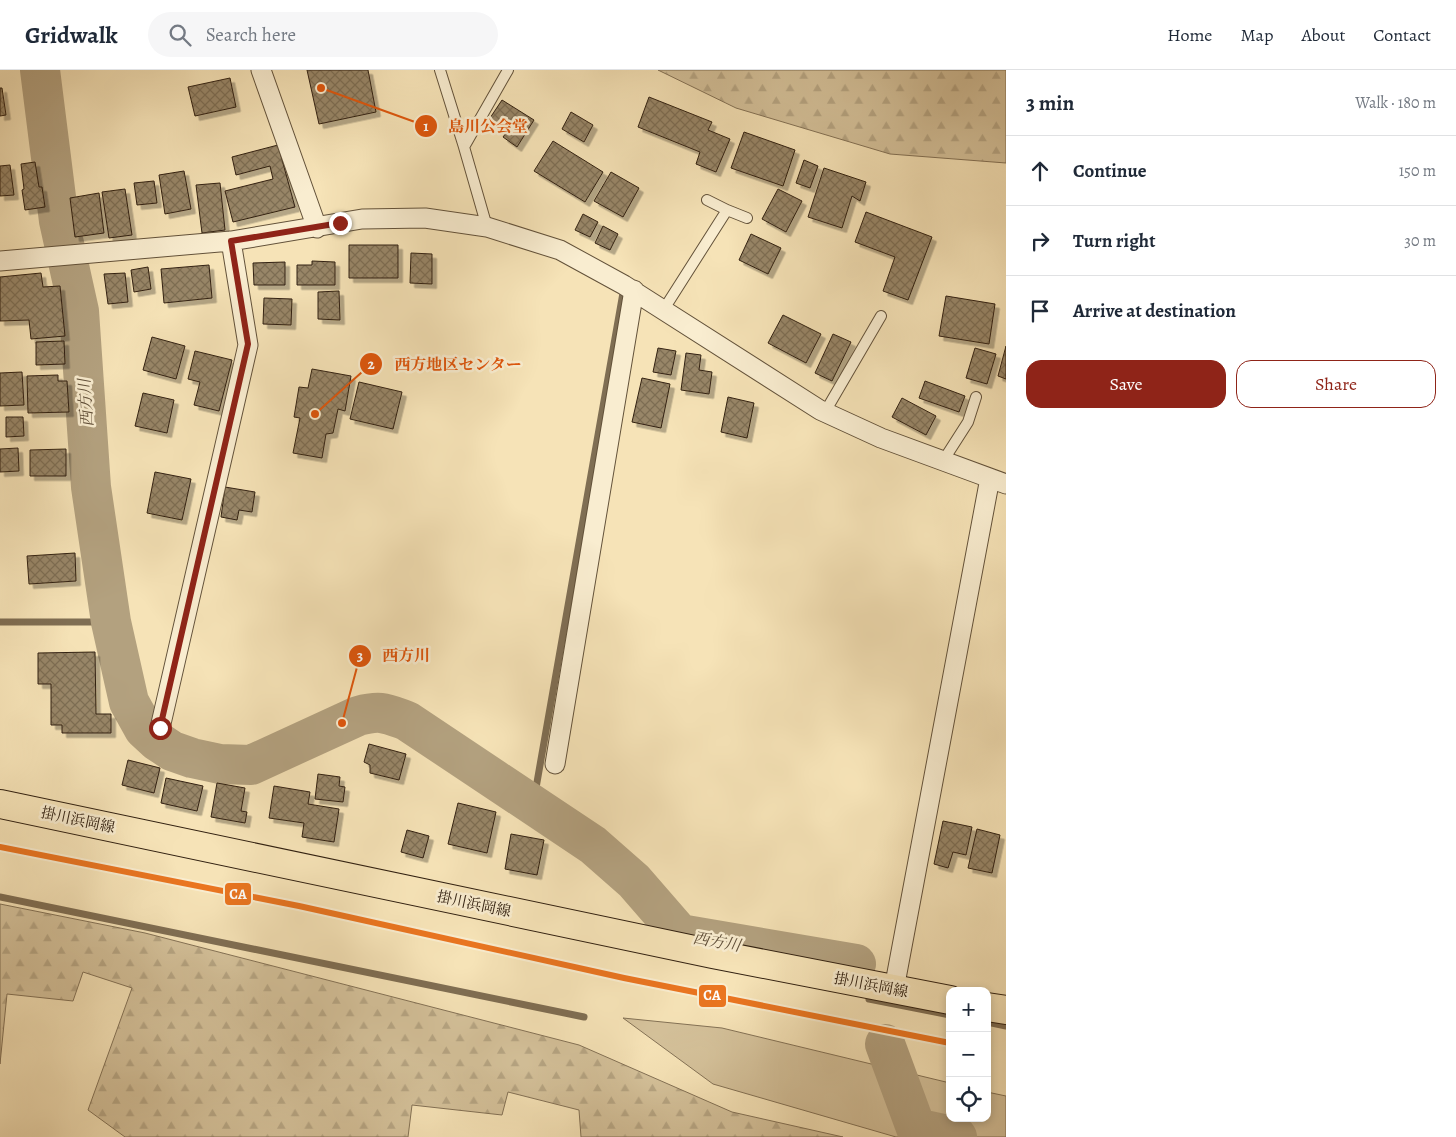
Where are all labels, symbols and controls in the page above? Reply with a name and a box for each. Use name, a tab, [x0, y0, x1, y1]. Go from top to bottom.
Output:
search box	[148, 12, 498, 57]
text: Gridwalk	[25, 19, 118, 51]
icon: search	[166, 21, 194, 49]
text: Search here	[206, 22, 296, 48]
text: Home	[1167, 23, 1212, 47]
text: Map	[1240, 23, 1273, 47]
text: About	[1301, 23, 1345, 47]
text: Contact	[1373, 23, 1431, 47]
text: 3 min	[1026, 89, 1074, 117]
text: Walk · 180 m	[1355, 92, 1436, 114]
callout: 島川公会堂	[413, 111, 538, 142]
text: 1	[423, 116, 429, 136]
text: 島川公会堂	[448, 116, 528, 138]
icon: ahead	[1026, 157, 1054, 185]
text: Continue	[1073, 158, 1147, 184]
text: 150 m	[1399, 160, 1436, 182]
route end	[329, 212, 352, 235]
icon: right	[1026, 227, 1054, 255]
text: Turn right	[1073, 228, 1155, 254]
text: 30 m	[1404, 230, 1436, 252]
icon: arrive	[1026, 297, 1054, 325]
text: Arrive at destination	[1073, 298, 1236, 324]
callout: 西方地区センター	[359, 349, 532, 380]
text: 2	[367, 354, 375, 374]
text: 西方地区センター	[394, 354, 522, 376]
button: Save	[1026, 360, 1226, 408]
button: Share	[1236, 360, 1436, 408]
water label: 西方川	[73, 376, 99, 428]
callout: 西方川	[347, 640, 440, 671]
text: 西方川	[382, 645, 430, 667]
text: 3	[357, 646, 363, 666]
route start	[149, 717, 172, 740]
street label: 掛川浜岡線	[39, 802, 117, 838]
line badge: CA	[224, 882, 252, 906]
text: CA	[229, 885, 247, 904]
street label: 掛川浜岡線	[435, 886, 513, 922]
water label: 西方川	[691, 927, 744, 957]
street label: 掛川浜岡線	[832, 968, 910, 1002]
line badge: CA	[698, 984, 727, 1008]
text: CA	[703, 986, 721, 1005]
map controls	[946, 987, 991, 1122]
button: +	[946, 987, 991, 1032]
button: −	[946, 1032, 991, 1077]
button: locate	[946, 1077, 991, 1122]

